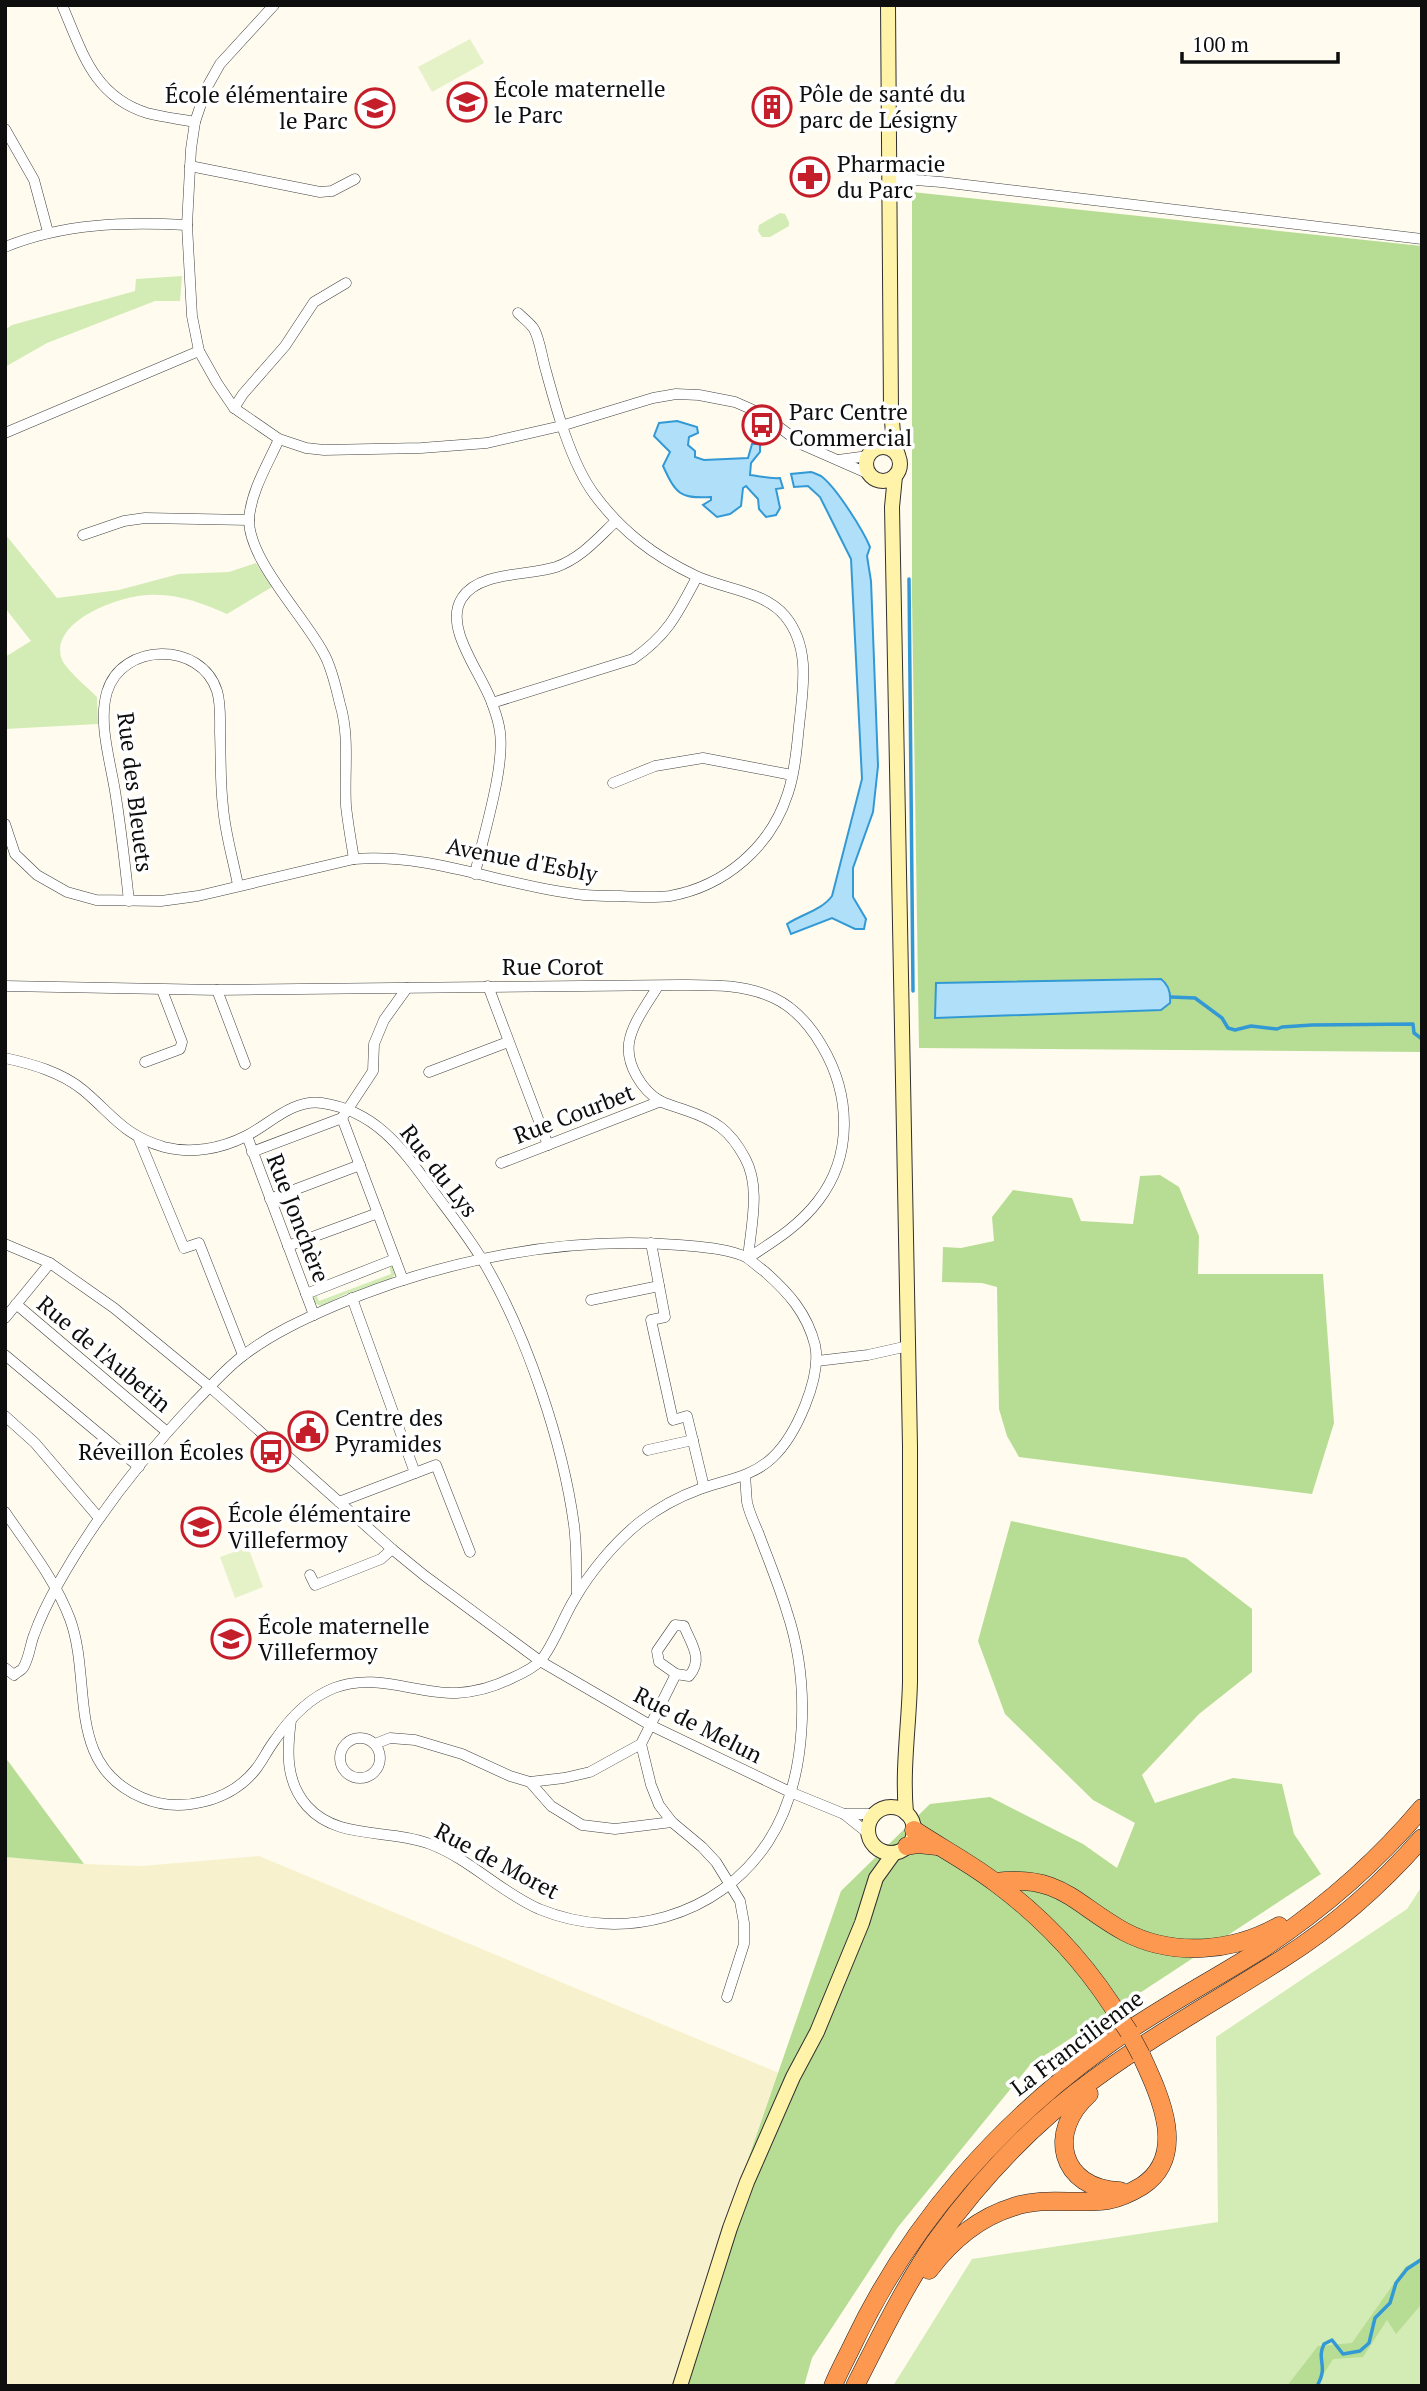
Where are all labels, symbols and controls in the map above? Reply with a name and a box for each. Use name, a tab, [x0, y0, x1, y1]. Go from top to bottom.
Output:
scale bar	[1182, 21, 1338, 65]
text: 100 m	[1192, 30, 1249, 58]
place label: École maternelle le Parc	[494, 73, 666, 130]
place label: Pôle de santé du parc de Lésigny	[799, 78, 966, 135]
place label: École élémentaire le Parc	[165, 79, 348, 136]
school or university icon: École maternelle le Parc	[446, 81, 488, 123]
building icon: Pôle de santé du parc de Lésigny	[751, 86, 793, 128]
school or university icon: École élémentaire le Parc	[354, 87, 396, 129]
place label: Pharmacie du Parc	[837, 148, 945, 205]
pharmacy icon: Pharmacie du Parc	[789, 156, 831, 198]
place label: Parc Centre Commercial	[789, 396, 912, 453]
bus stop icon: Parc Centre Commercial	[741, 404, 783, 446]
street label: Rue des Bleuets	[110, 710, 161, 874]
street label: Avenue d'Esbly	[444, 830, 601, 889]
street label: Rue Corot	[502, 951, 604, 982]
street label: Rue Courbet	[509, 1076, 639, 1151]
street label: Rue du Lys	[393, 1118, 485, 1223]
street label: Rue Jonchère	[260, 1149, 337, 1287]
street label: Rue de l'Aubetin	[31, 1288, 178, 1419]
place label: Centre des Pyramides	[335, 1402, 443, 1459]
public building icon: Centre des Pyramides	[287, 1410, 329, 1452]
bus stop icon: Réveillon Écoles	[250, 1431, 292, 1473]
place label: Réveillon Écoles	[78, 1436, 244, 1467]
place label: École élémentaire Villefermoy	[228, 1498, 411, 1555]
school or university icon: École élémentaire Villefermoy	[180, 1506, 222, 1548]
place label: École maternelle Villefermoy	[258, 1610, 430, 1667]
school or university icon: École maternelle Villefermoy	[210, 1618, 252, 1660]
street label: Rue de Melun	[629, 1679, 768, 1770]
street label: Rue de Moret	[430, 1815, 565, 1907]
street label: La Francilienne	[1004, 1983, 1149, 2103]

